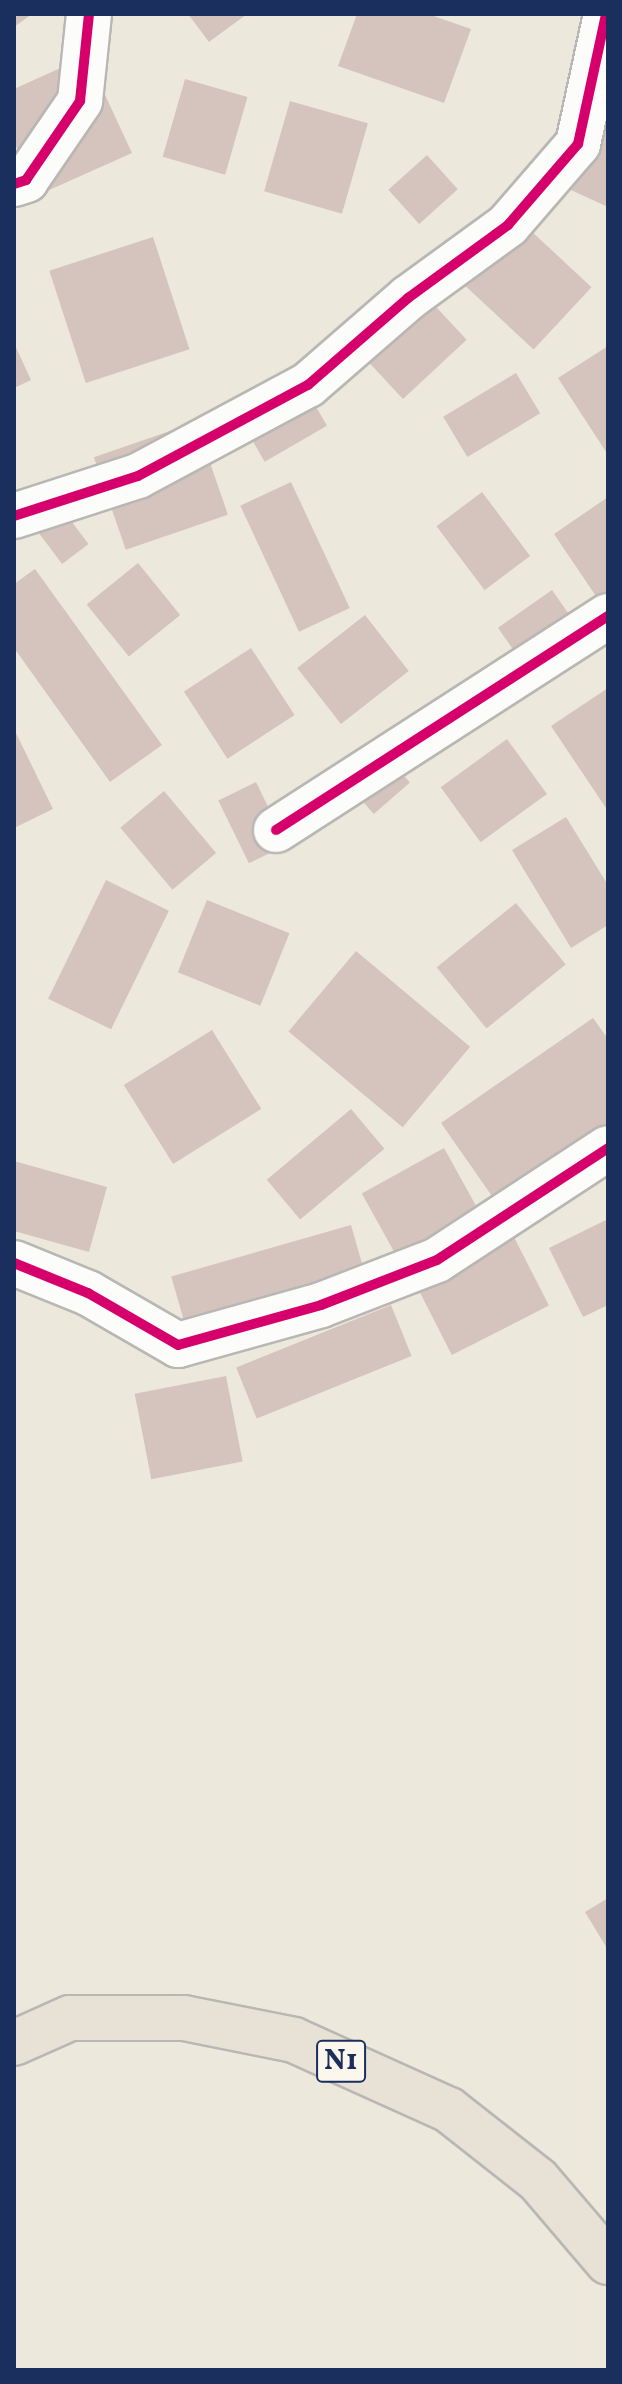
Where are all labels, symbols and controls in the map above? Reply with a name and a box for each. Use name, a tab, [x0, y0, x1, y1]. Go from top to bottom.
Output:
road number: N1	[315, 2035, 367, 2087]

